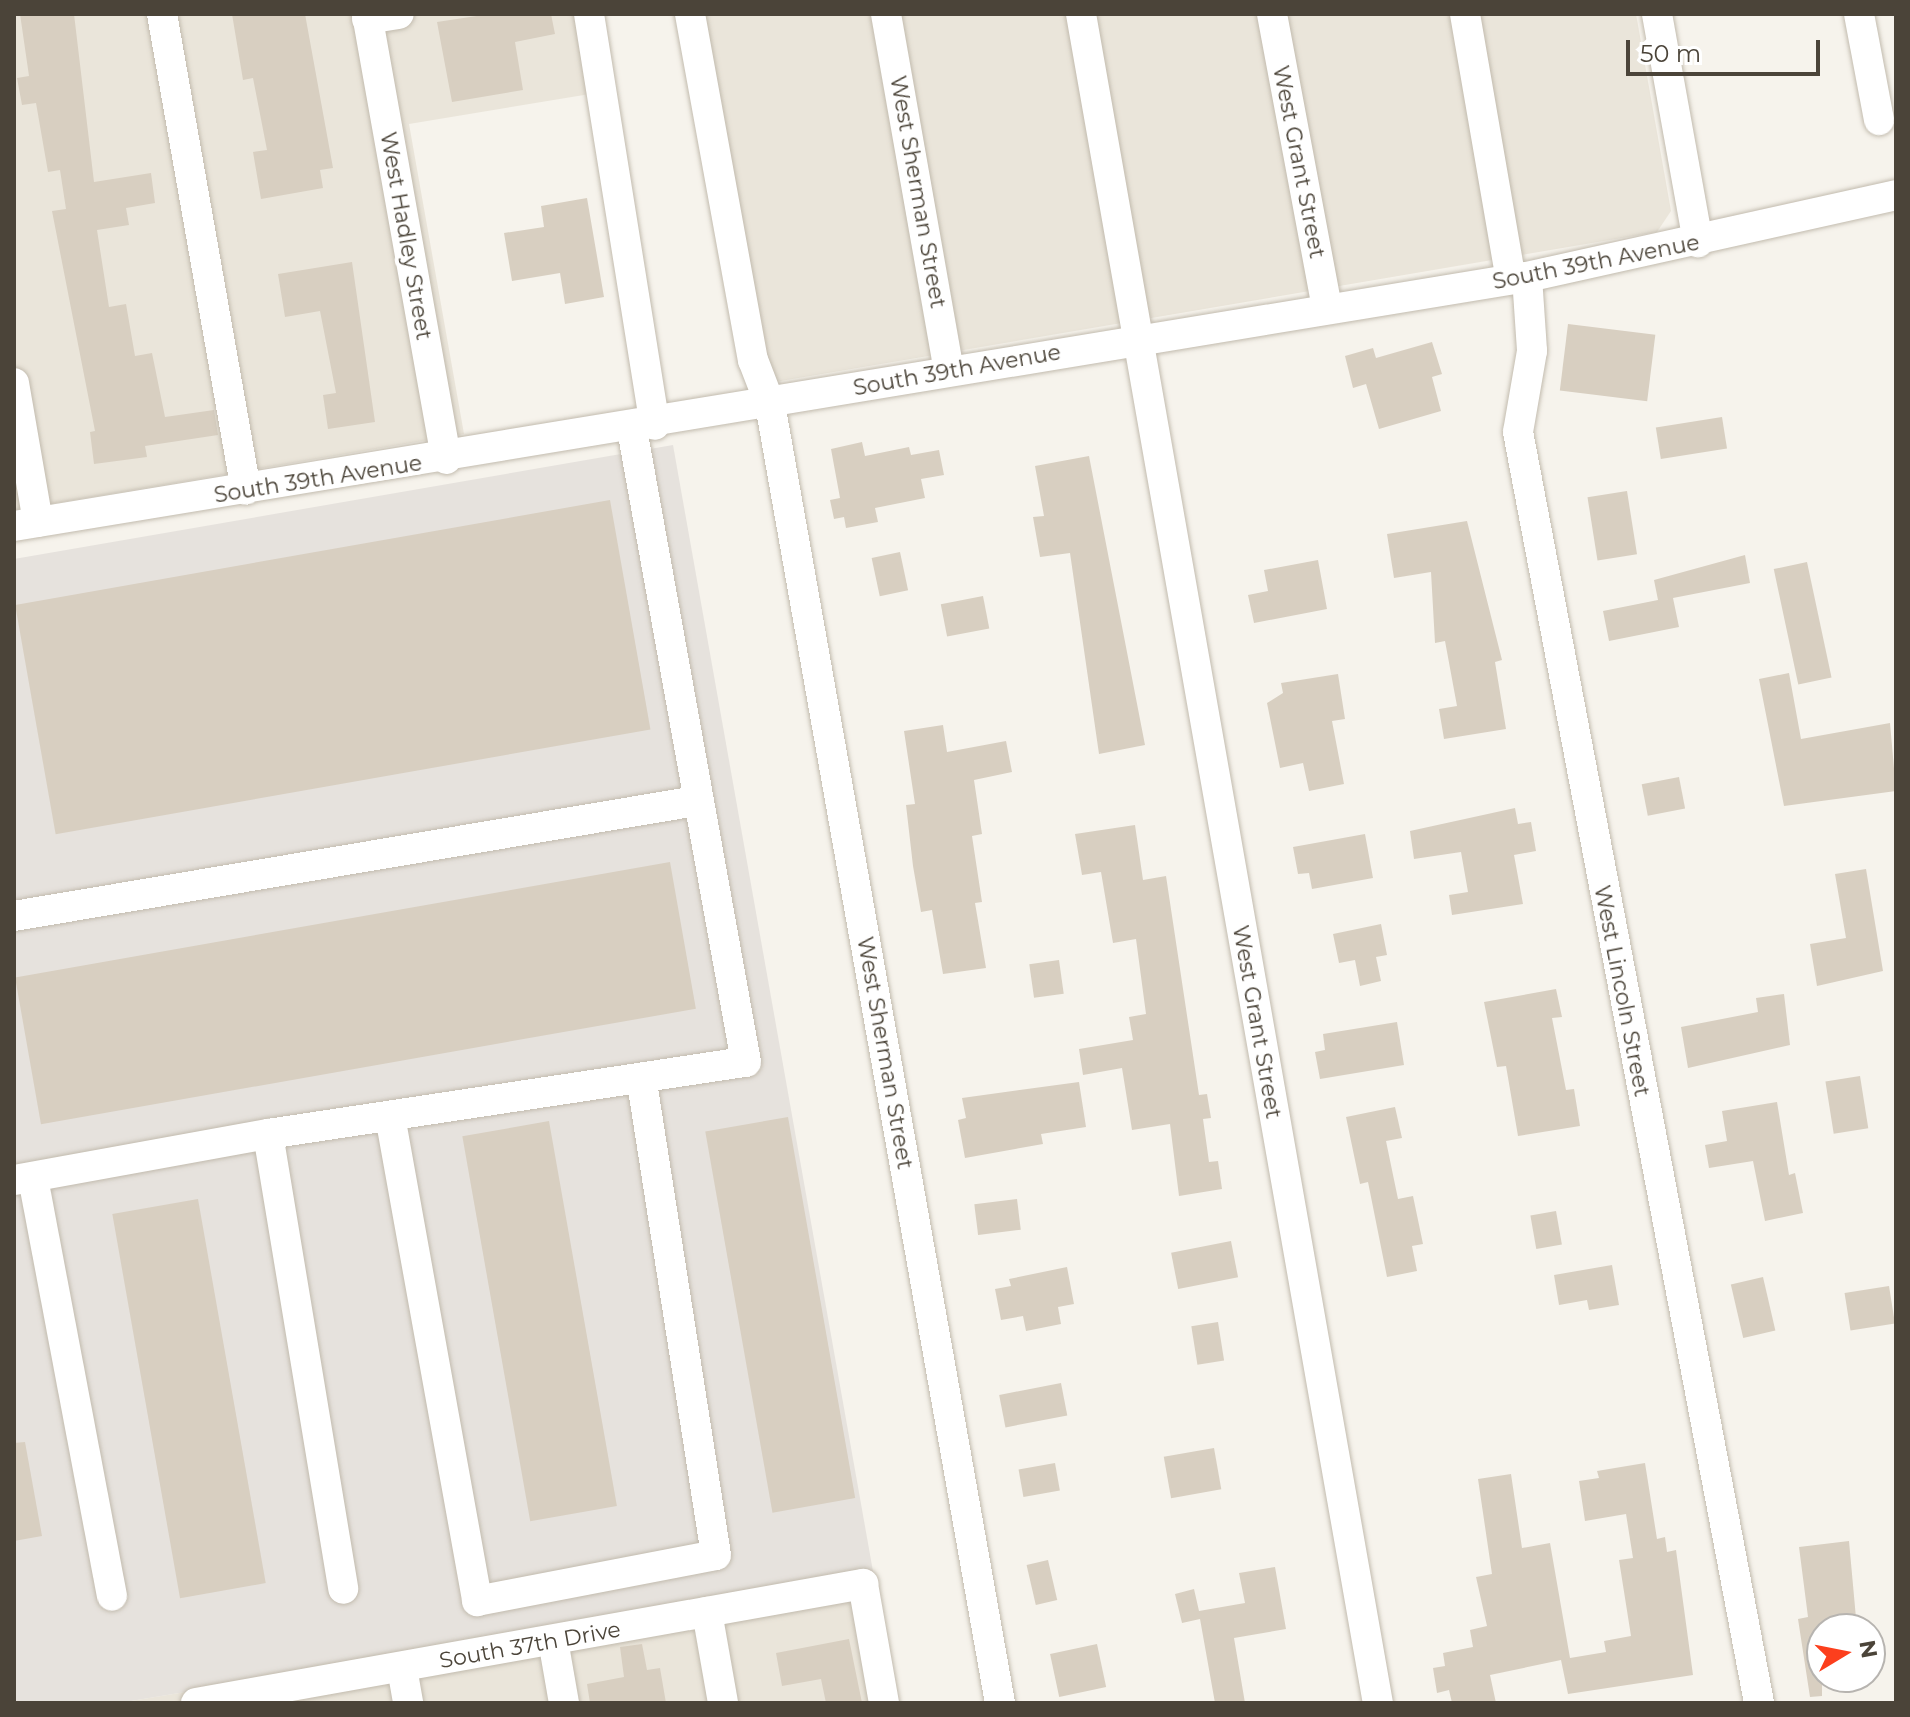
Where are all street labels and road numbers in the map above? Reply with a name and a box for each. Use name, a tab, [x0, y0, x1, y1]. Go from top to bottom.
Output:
street label: West Grant Street	[1267, 63, 1331, 261]
street label: West Sherman Street	[885, 74, 951, 310]
street label: West Hadley Street	[375, 130, 437, 342]
street label: South 39th Avenue	[1490, 229, 1702, 295]
street label: South 39th Avenue	[851, 339, 1063, 401]
street label: South 39th Avenue	[212, 450, 424, 508]
street label: West Lincoln Street	[1589, 883, 1655, 1099]
street label: West Grant Street	[1227, 923, 1287, 1121]
street label: West Sherman Street	[852, 935, 918, 1171]
street label: South 37th Drive	[437, 1616, 623, 1674]

